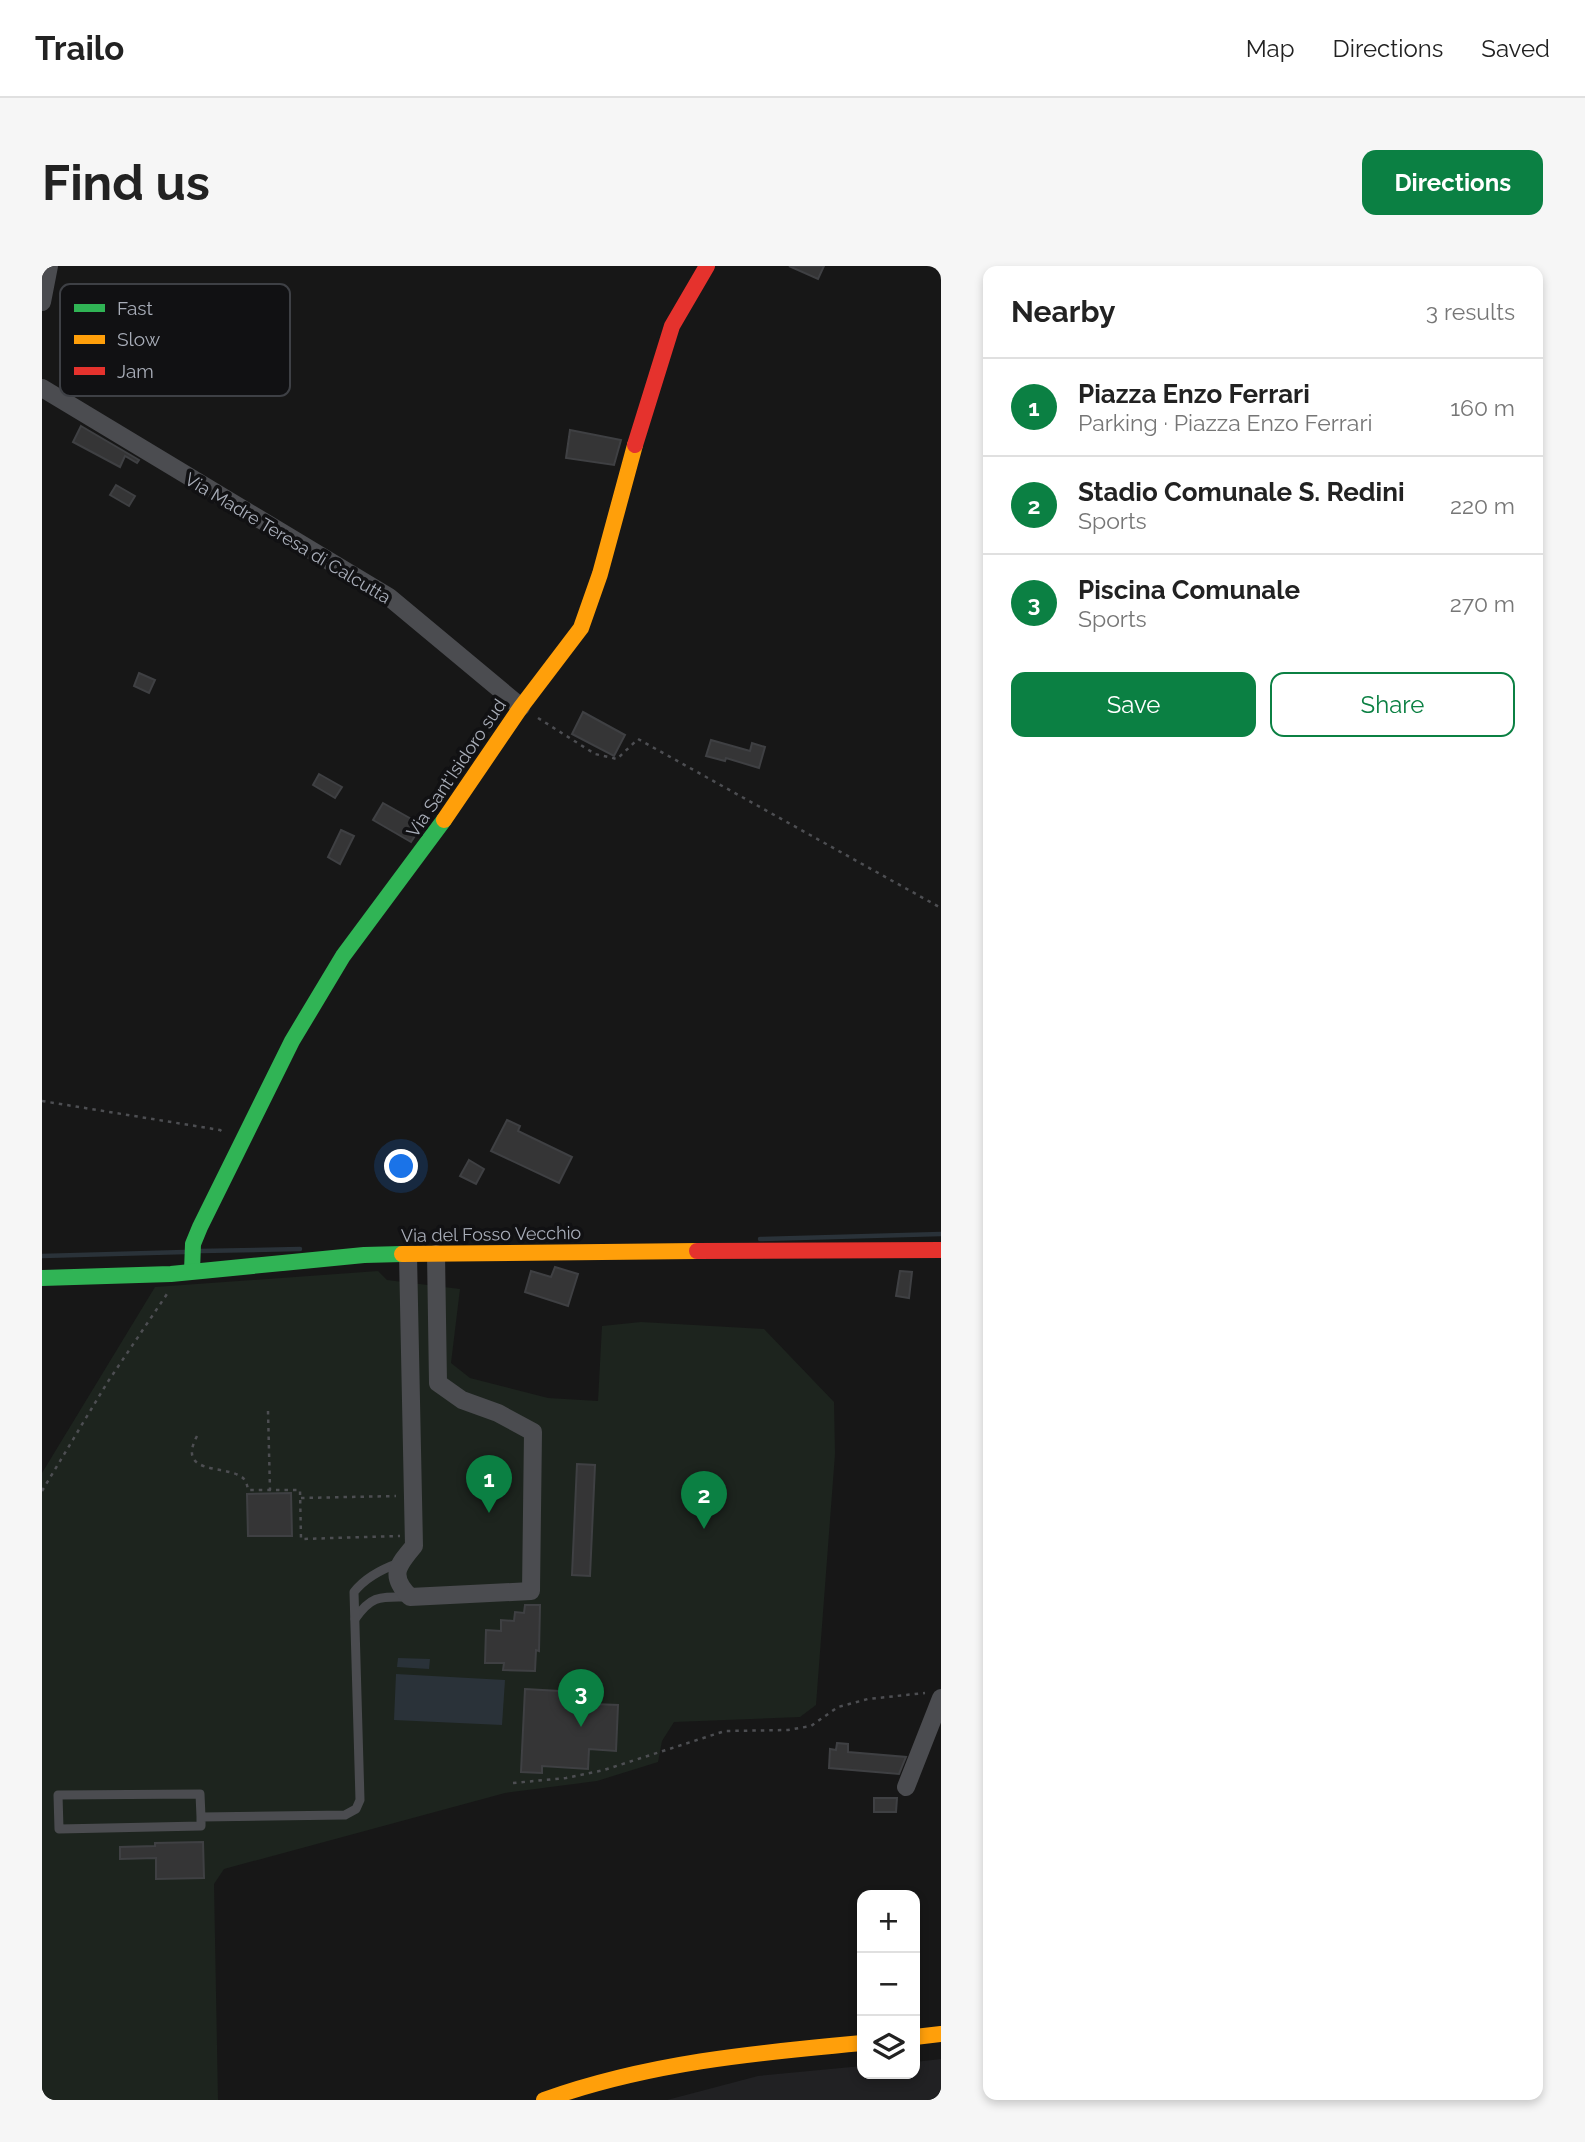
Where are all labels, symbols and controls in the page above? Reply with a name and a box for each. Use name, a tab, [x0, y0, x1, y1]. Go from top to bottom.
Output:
text: Trailo	[35, 29, 124, 68]
text: Map	[1246, 34, 1295, 63]
text: Directions	[1333, 34, 1443, 63]
text: Saved	[1481, 34, 1550, 63]
button: Directions	[1362, 150, 1543, 215]
text: Find us	[42, 154, 210, 211]
legend	[60, 284, 290, 396]
text: Nearby	[1011, 294, 1115, 329]
text: Fast	[117, 297, 153, 319]
text: 3 results	[1426, 298, 1515, 325]
text: Slow	[117, 328, 161, 350]
text: Jam	[117, 360, 154, 382]
text: Piazza Enzo Ferrari	[1078, 379, 1310, 409]
text: 1	[1028, 394, 1040, 421]
text: 160 m	[1450, 394, 1515, 421]
text: Parking · Piazza Enzo Ferrari	[1078, 409, 1373, 436]
street label: Via Madre Teresa di Calcutta	[181, 468, 395, 608]
text: Stadio Comunale S. Redini	[1078, 477, 1405, 507]
text: 2	[1028, 492, 1040, 519]
text: 220 m	[1450, 492, 1515, 519]
text: Sports	[1078, 507, 1147, 534]
text: Piscina Comunale	[1078, 575, 1300, 605]
text: 3	[1028, 590, 1040, 617]
text: 270 m	[1450, 590, 1515, 617]
text: Sports	[1078, 605, 1147, 632]
button: Save	[1011, 672, 1256, 737]
button: Share	[1270, 672, 1515, 737]
street label: Via Sant'Isidoro sud	[402, 695, 510, 841]
your location	[384, 1149, 418, 1183]
street label: Via del Fosso Vecchio	[401, 1222, 582, 1246]
pin: 1	[466, 1455, 512, 1513]
pin: 2	[681, 1471, 727, 1529]
pin: 3	[558, 1669, 604, 1727]
map controls	[857, 1890, 920, 2079]
button: +	[857, 1890, 920, 1953]
button: −	[857, 1953, 920, 2016]
button: layers	[857, 2016, 920, 2079]

